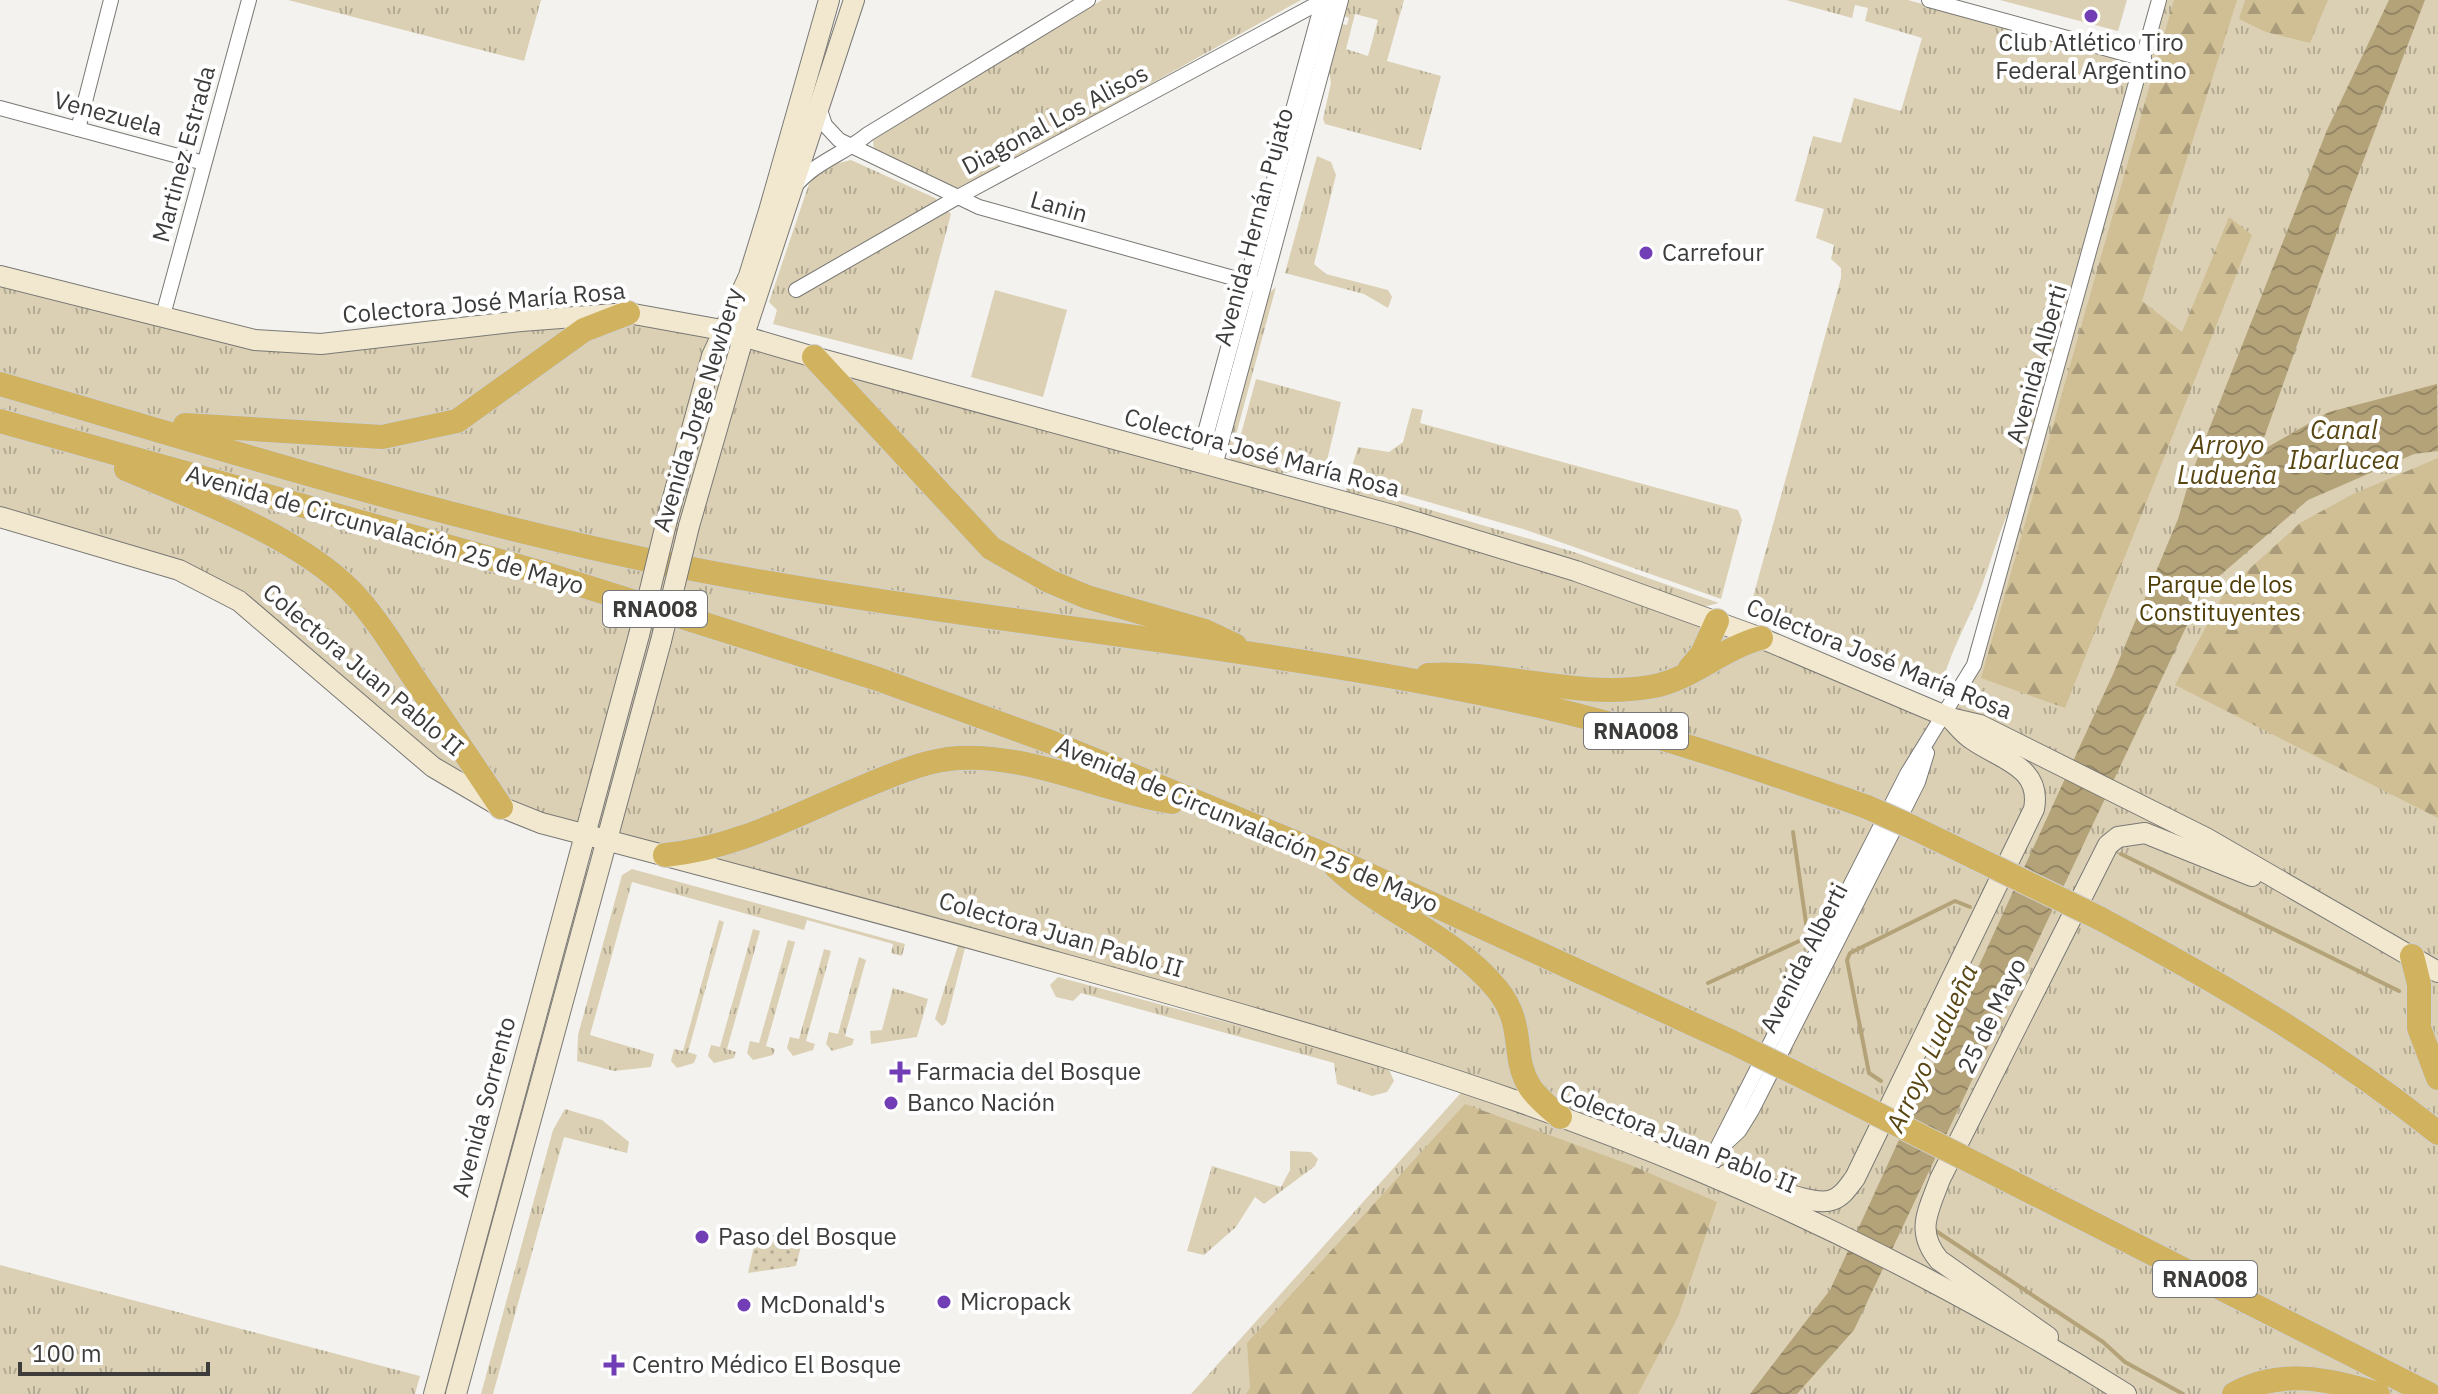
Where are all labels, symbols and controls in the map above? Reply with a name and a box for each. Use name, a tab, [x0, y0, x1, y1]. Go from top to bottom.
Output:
marker: Club Atlético Tiro Federal Argentino	[2082, 7, 2100, 25]
place label: Club Atlético Tiro Federal Argentino	[1995, 26, 2187, 86]
street label: Diagonal Los Alisos	[956, 56, 1153, 182]
street label: Martinez Estrada	[144, 62, 222, 245]
street label: Venezuela	[50, 83, 166, 143]
street label: Avenida Hernán Pujato	[1206, 104, 1300, 349]
street label: Lanin	[1027, 183, 1092, 229]
place label: Carrefour	[1662, 236, 1764, 268]
marker: Carrefour	[1637, 244, 1655, 262]
street label: Colectora José María Rosa	[341, 274, 627, 330]
street label: Avenida Alberti	[1998, 280, 2074, 447]
street label: Avenida Jorge Newbery	[645, 284, 749, 536]
street label: Colectora José María Rosa	[1121, 400, 1404, 504]
water label: Canal Ibarlucea	[2288, 412, 2400, 476]
water label: Arroyo Ludueña	[2177, 427, 2277, 491]
street label: Avenida de Circunvalación 25 de Mayo	[183, 457, 588, 601]
park label: Parque de los Constituyentes	[2139, 568, 2301, 628]
street label: Colectora Juan Pablo II	[256, 576, 471, 763]
street label: Colectora José María Rosa	[1742, 590, 2017, 726]
road number: RNA008	[603, 591, 707, 627]
road number: RNA008	[1584, 713, 1688, 749]
street label: Avenida de Circunvalación 25 de Mayo	[1051, 729, 1443, 919]
street label: Avenida Alberti	[1752, 877, 1855, 1038]
street label: Colectora Juan Pablo II	[935, 884, 1187, 984]
street label: 25 de Mayo	[1949, 952, 2033, 1079]
water label: Arroyo Ludueña	[1877, 958, 1985, 1138]
street label: Avenida Sorrento	[444, 1013, 522, 1200]
place label: Farmacia del Bosque	[916, 1055, 1141, 1087]
marker: Farmacia del Bosque	[891, 1063, 909, 1081]
street label: Colectora Juan Pablo II	[1555, 1076, 1802, 1200]
place label: Banco Nación	[907, 1086, 1055, 1118]
marker: Banco Nación	[882, 1094, 900, 1112]
place label: Paso del Bosque	[718, 1220, 897, 1252]
marker: Paso del Bosque	[693, 1228, 711, 1246]
road number: RNA008	[2153, 1261, 2257, 1297]
place label: Micropack	[960, 1285, 1071, 1317]
place label: McDonald's	[760, 1288, 886, 1320]
marker: Micropack	[935, 1293, 953, 1311]
marker: McDonald's	[735, 1296, 753, 1314]
scale bar	[20, 1326, 208, 1376]
text: 100 m	[32, 1337, 102, 1369]
place label: Centro Médico El Bosque	[632, 1348, 901, 1380]
marker: Centro Médico El Bosque	[603, 1354, 625, 1376]

